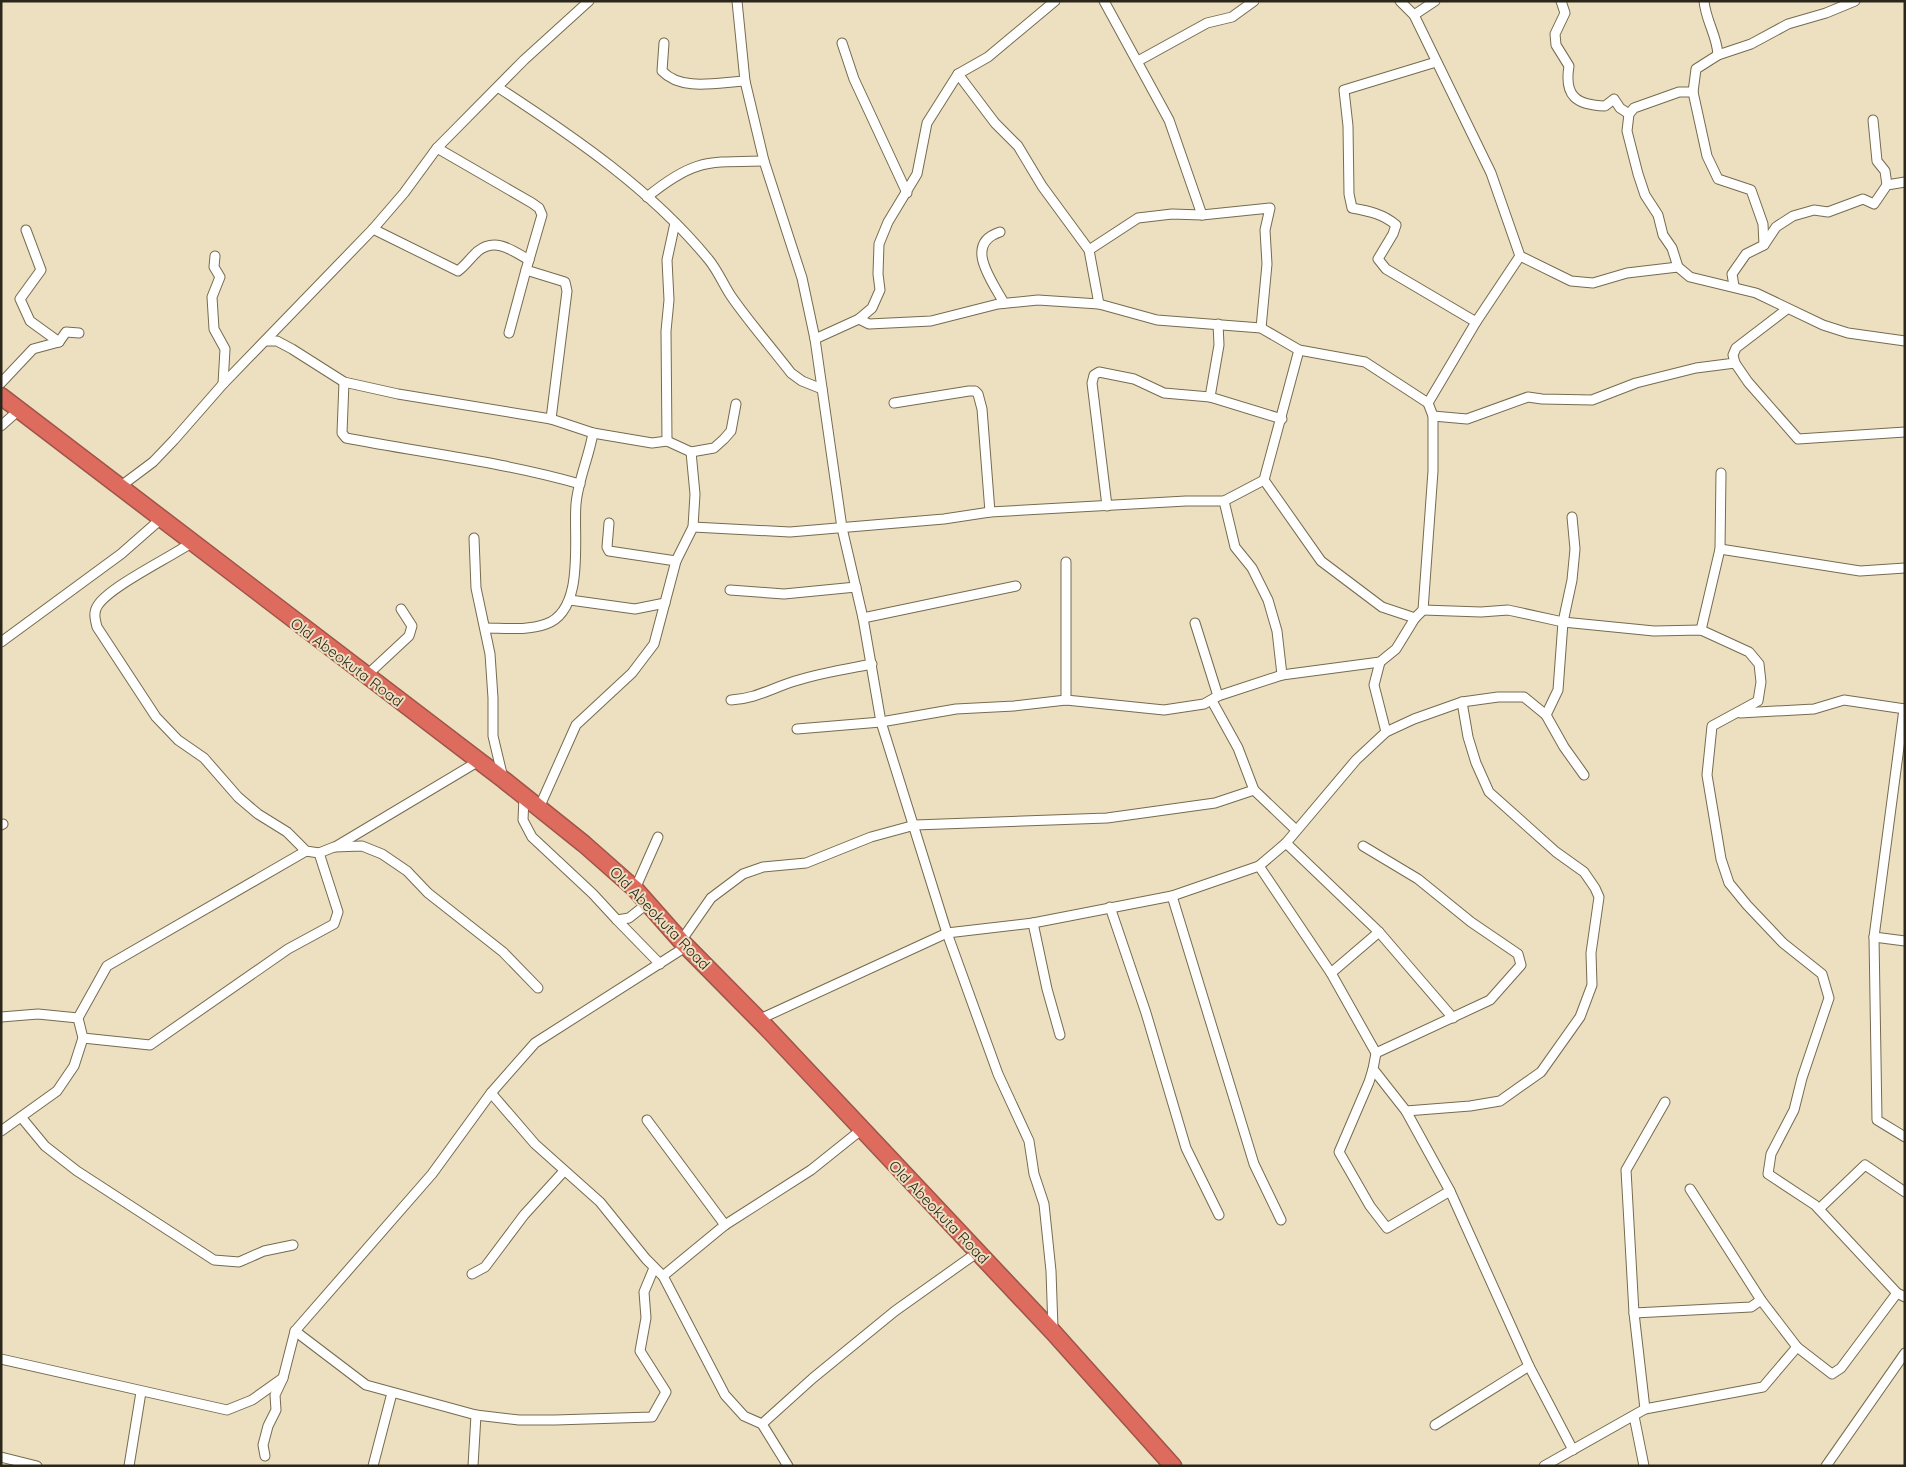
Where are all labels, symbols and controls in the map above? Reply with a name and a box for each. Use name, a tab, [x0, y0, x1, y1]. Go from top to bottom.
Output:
street label: Old Abeokuta Road	[287, 613, 407, 711]
street label: Old Abeokuta Road	[606, 862, 714, 974]
street label: Old Abeokuta Road	[885, 1156, 993, 1268]

